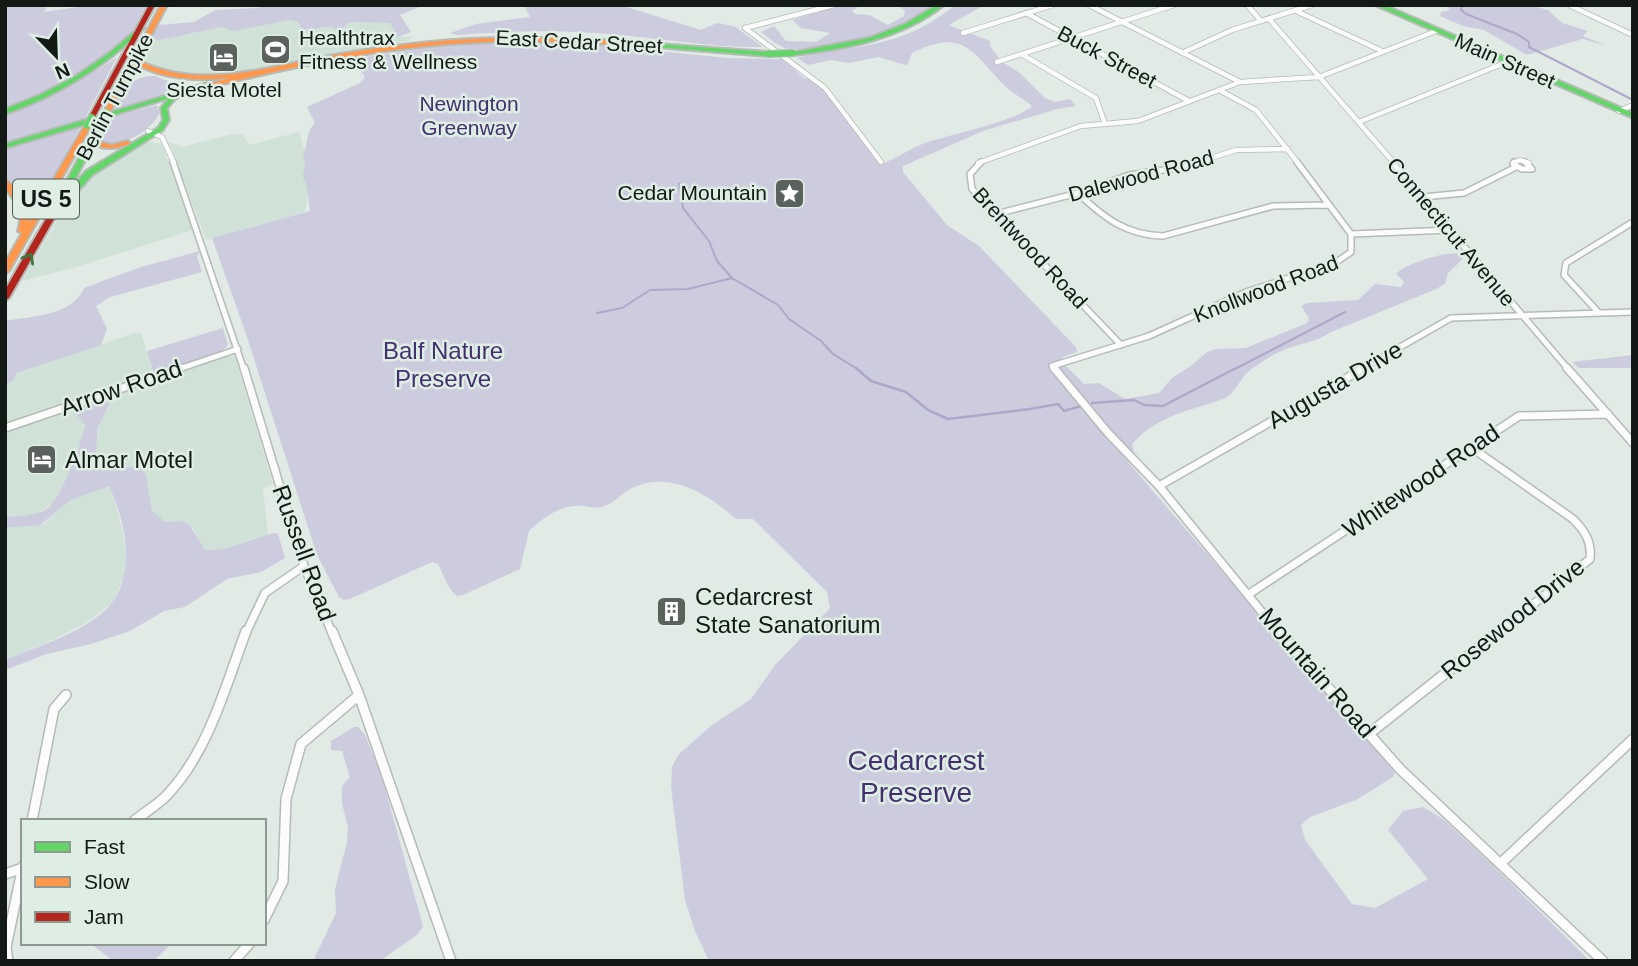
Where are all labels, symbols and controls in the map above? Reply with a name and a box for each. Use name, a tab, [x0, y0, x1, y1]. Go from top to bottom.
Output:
north arrow	[21, 21, 91, 91]
street label: Buck Street	[1054, 21, 1161, 92]
place label: Healthtrax Fitness & Wellness	[299, 26, 477, 73]
street label: East Cedar Street	[495, 26, 663, 57]
street label: Main Street	[1451, 28, 1559, 93]
street label: Berlin Turnpike	[72, 30, 158, 164]
sports icon: Healthtrax Fitness & Wellness	[259, 33, 293, 67]
hotel icon: Siesta Motel	[207, 41, 241, 75]
text: N	[52, 59, 73, 84]
place label: Siesta Motel	[166, 78, 282, 101]
park label: Newington Greenway	[419, 92, 519, 139]
street label: Dalewood Road	[1066, 145, 1216, 206]
street label: Connecticut Avenue	[1383, 153, 1520, 310]
place icon: Cedar Mountain	[773, 176, 807, 210]
road number: US 5	[13, 180, 79, 218]
place label: Cedar Mountain	[618, 181, 767, 204]
street label: Brentwood Road	[969, 183, 1092, 313]
street label: Knollwood Road	[1190, 250, 1341, 327]
one-way arrow	[21, 253, 34, 266]
street label: Augusta Drive	[1263, 335, 1407, 434]
park label: Balf Nature Preserve	[383, 337, 503, 392]
street label: Arrow Road	[57, 354, 185, 421]
street label: Whitewood Road	[1337, 418, 1504, 543]
hotel icon: Almar Motel	[25, 443, 59, 477]
place label: Almar Motel	[65, 446, 193, 473]
street label: Russell Road	[267, 481, 342, 625]
street label: Rosewood Drive	[1436, 553, 1590, 685]
place label: Cedarcrest State Sanatorium	[695, 583, 880, 638]
building icon: Cedarcrest State Sanatorium	[655, 594, 689, 628]
street label: Mountain Road	[1254, 602, 1381, 743]
park label: Cedarcrest Preserve	[848, 745, 985, 808]
legend	[21, 819, 266, 945]
text: Fast	[84, 835, 125, 858]
text: Slow	[84, 870, 130, 893]
text: Jam	[84, 905, 124, 928]

